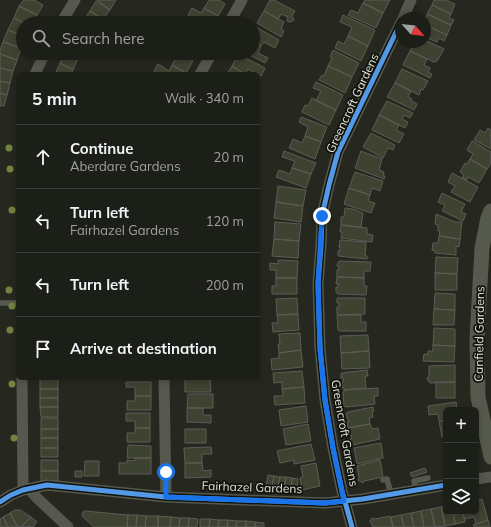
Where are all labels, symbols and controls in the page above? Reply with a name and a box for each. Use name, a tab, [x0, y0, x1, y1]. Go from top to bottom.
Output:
north arrow	[395, 12, 431, 48]
search box	[16, 16, 260, 60]
icon: search	[30, 27, 52, 49]
text: Search here	[62, 29, 144, 48]
street label: Greencroft Gardens	[322, 51, 382, 155]
text: 5 min	[32, 88, 77, 109]
text: Walk · 340 m	[165, 90, 244, 106]
text: Continue	[70, 139, 133, 158]
icon: ahead	[32, 146, 54, 168]
text: 20 m	[214, 149, 244, 165]
text: Aberdare Gardens	[70, 158, 181, 174]
text: Turn left	[70, 203, 129, 222]
route end	[313, 207, 331, 225]
icon: left	[32, 210, 54, 232]
text: 120 m	[206, 213, 244, 229]
text: Fairhazel Gardens	[70, 222, 179, 238]
icon: left	[32, 274, 54, 296]
text: Turn left	[70, 275, 129, 294]
text: 200 m	[206, 277, 244, 293]
street label: Canfield Gardens	[471, 286, 487, 382]
icon: arrive	[32, 338, 54, 360]
text: Arrive at destination	[70, 339, 217, 358]
street label: Greencroft Gardens	[328, 378, 362, 488]
map controls	[443, 407, 479, 515]
button: +	[443, 407, 479, 443]
button: −	[443, 443, 479, 479]
route start	[157, 463, 175, 481]
street label: Fairhazel Gardens	[201, 478, 303, 496]
button: layers	[443, 479, 479, 515]

